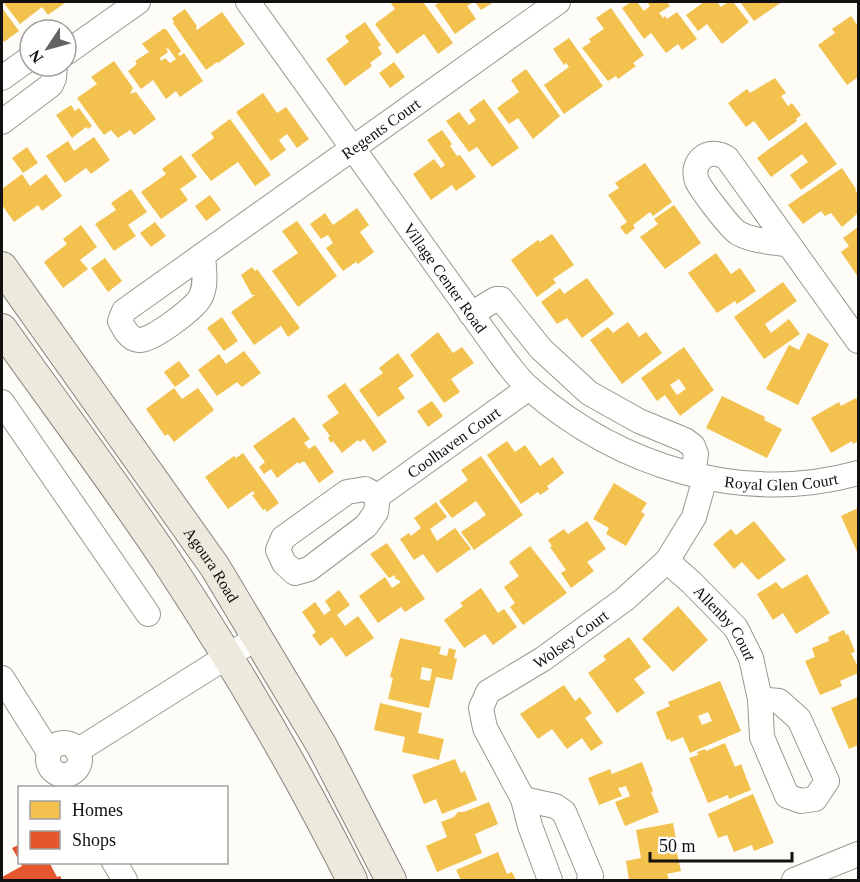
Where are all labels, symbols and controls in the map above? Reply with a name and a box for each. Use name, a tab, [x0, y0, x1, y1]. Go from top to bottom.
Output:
north arrow	[18, 18, 78, 78]
text: N	[26, 46, 47, 66]
street label: Regents Court	[338, 95, 424, 162]
street label: Village Center Road	[400, 220, 490, 336]
street label: Coolhaven Court	[404, 403, 504, 481]
street label: Royal Glen Court	[723, 470, 840, 494]
street label: Agoura Road	[181, 524, 242, 605]
street label: Allenby Court	[690, 582, 759, 663]
street label: Wolsey Court	[530, 606, 612, 672]
legend	[18, 786, 228, 864]
text: Homes	[72, 800, 123, 820]
scale bar	[650, 825, 792, 863]
text: Shops	[72, 830, 116, 850]
text: 50 m	[659, 836, 696, 856]

